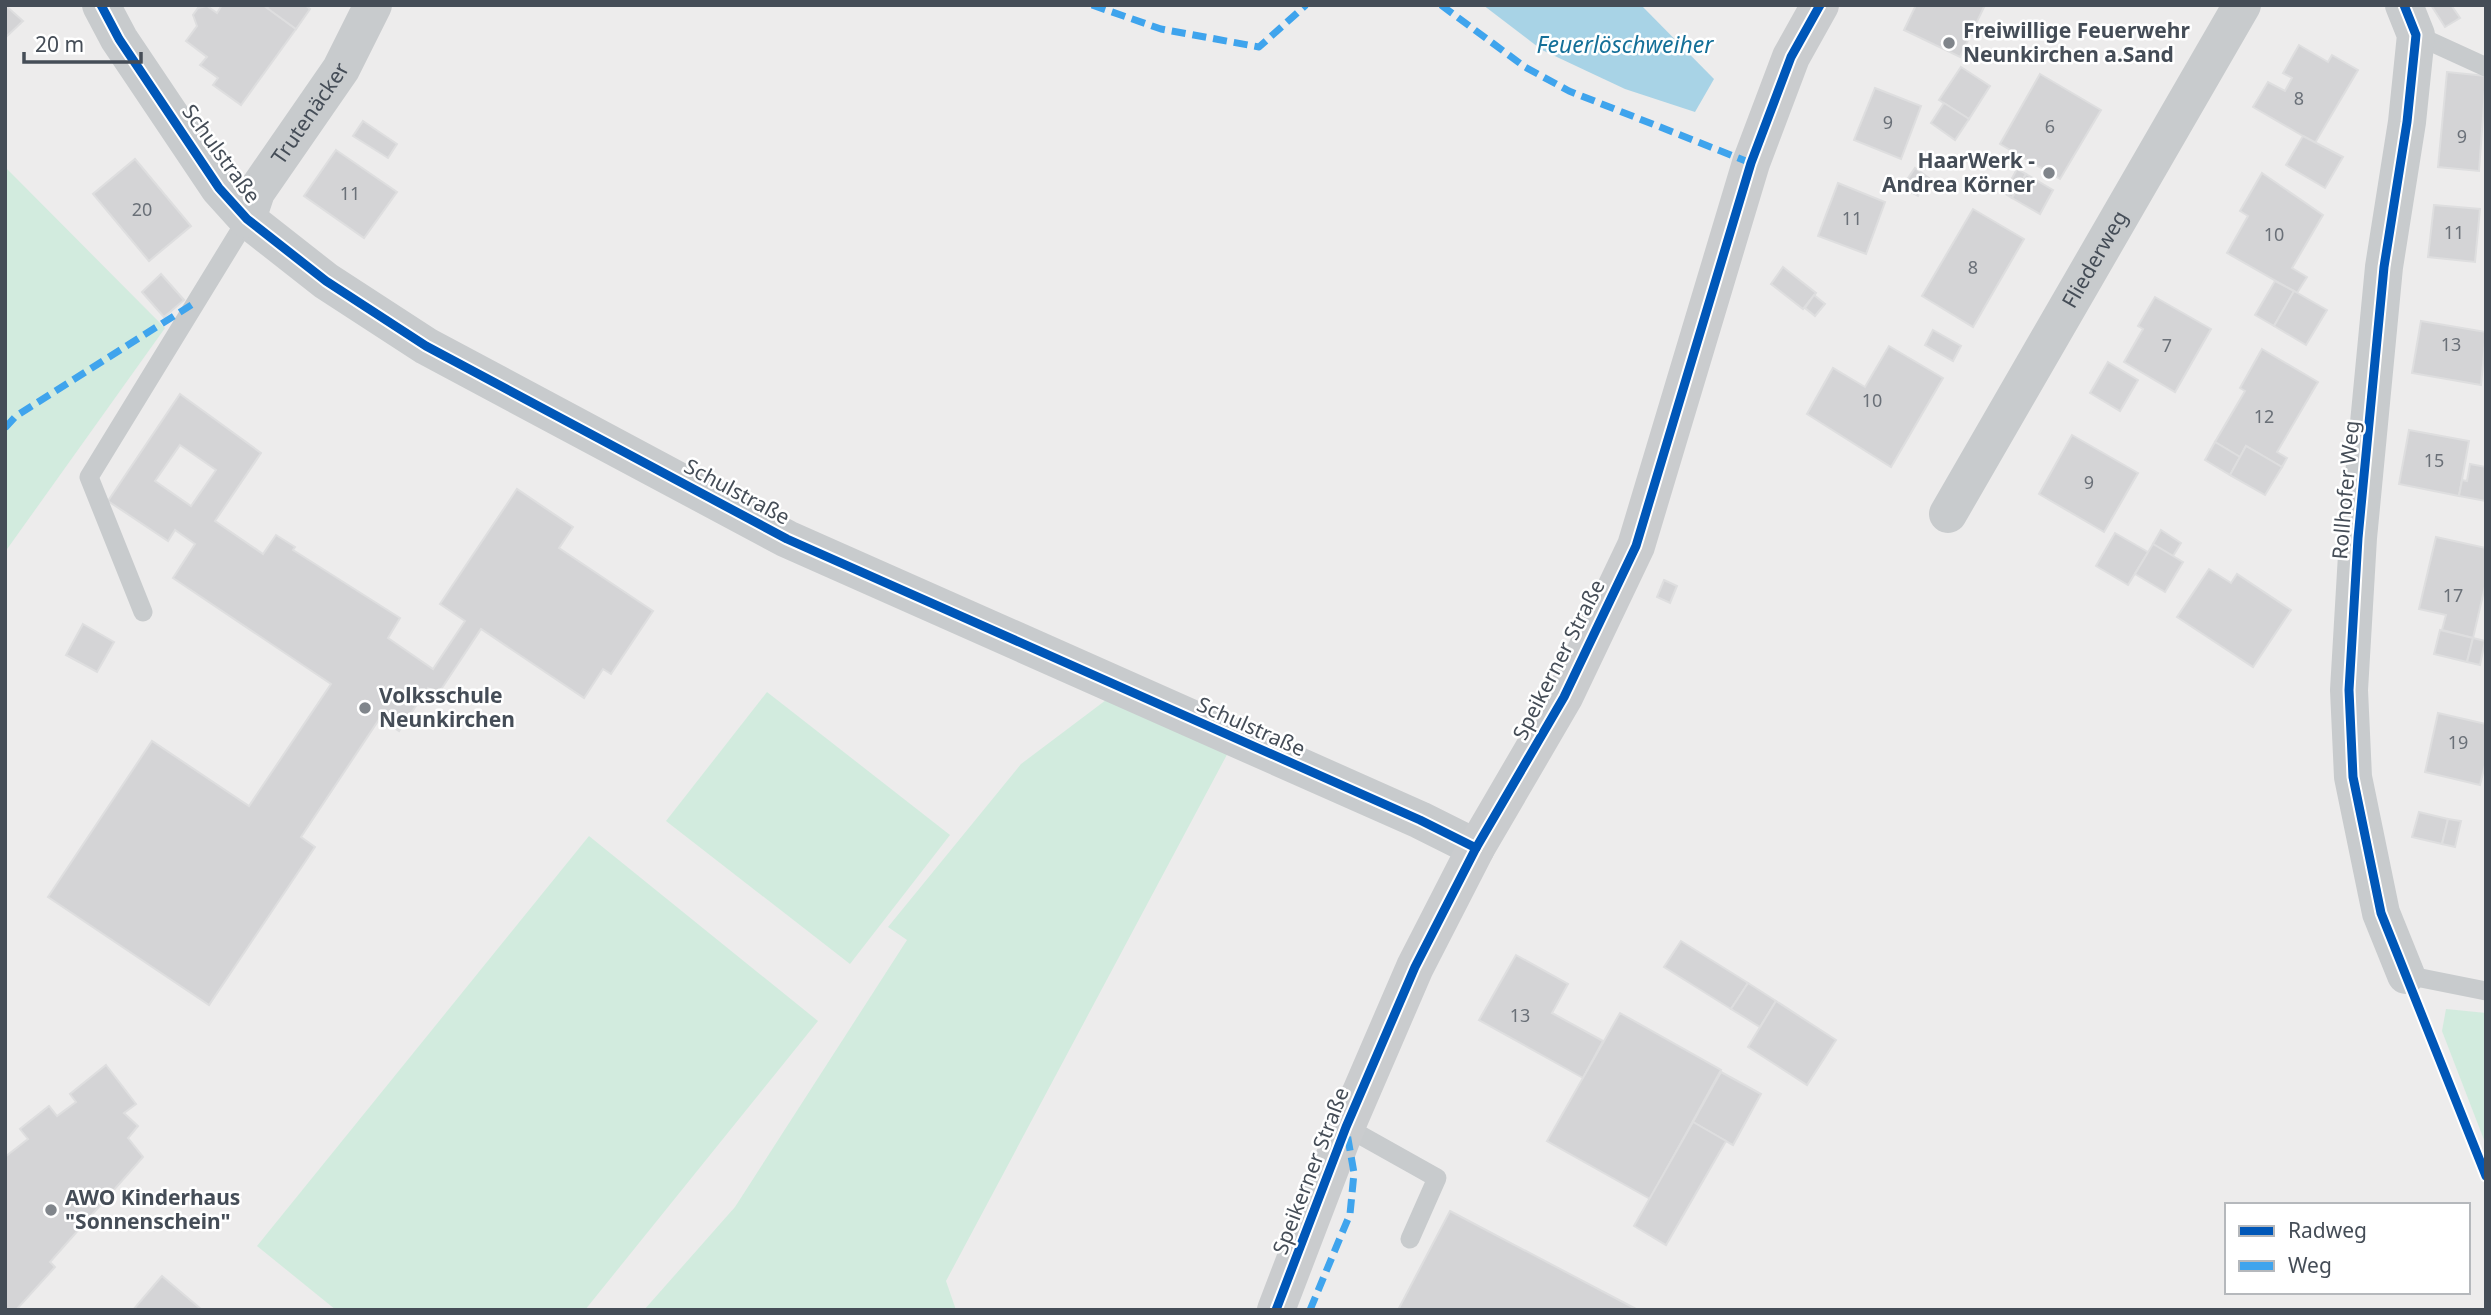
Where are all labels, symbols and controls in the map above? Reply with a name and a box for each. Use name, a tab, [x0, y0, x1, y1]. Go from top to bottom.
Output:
place label: Freiwillige Feuerwehr Neunkirchen a.Sand	[1963, 16, 2190, 68]
scale bar	[24, 21, 142, 65]
water label: Feuerlöschweiher	[1537, 28, 1714, 60]
text: 20 m	[35, 30, 84, 58]
marker: Freiwillige Feuerwehr Neunkirchen a.Sand	[1941, 35, 1957, 51]
street label: Trutenäcker	[264, 57, 355, 169]
house number: 8	[2294, 86, 2304, 110]
street label: Schulstraße	[176, 98, 267, 208]
house number: 9	[1883, 110, 1893, 134]
house number: 6	[2045, 114, 2055, 138]
house number: 9	[2457, 124, 2467, 148]
place label: HaarWerk - Andrea Körner	[1882, 146, 2036, 198]
marker: HaarWerk - Andrea Körner	[2041, 165, 2057, 181]
house number: 11	[340, 181, 360, 205]
house number: 20	[132, 197, 152, 221]
street label: Fliederweg	[2055, 205, 2133, 313]
house number: 11	[1842, 206, 1862, 230]
house number: 11	[2444, 220, 2464, 244]
house number: 10	[2264, 222, 2284, 246]
house number: 8	[1968, 255, 1978, 279]
house number: 13	[2441, 332, 2461, 356]
house number: 7	[2162, 333, 2172, 357]
house number: 10	[1862, 388, 1882, 412]
house number: 12	[2254, 404, 2274, 428]
street label: Rollhofer Weg	[2325, 419, 2365, 561]
house number: 15	[2424, 448, 2444, 472]
street label: Schulstraße	[680, 452, 795, 531]
house number: 9	[2084, 470, 2094, 494]
street label: Speikerner Straße	[1506, 574, 1611, 745]
house number: 17	[2443, 583, 2463, 607]
place label: Volksschule Neunkirchen	[379, 681, 515, 733]
street label: Schulstraße	[1193, 690, 1310, 762]
marker: Volksschule Neunkirchen	[357, 700, 373, 716]
house number: 19	[2448, 730, 2468, 754]
house number: 13	[1510, 1003, 1530, 1027]
street label: Speikerner Straße	[1265, 1083, 1355, 1258]
place label: AWO Kinderhaus "Sonnenschein"	[65, 1183, 240, 1235]
marker: AWO Kinderhaus "Sonnenschein"	[43, 1202, 59, 1218]
legend	[2225, 1203, 2470, 1294]
text: Radweg	[2288, 1216, 2367, 1244]
text: Weg	[2288, 1251, 2332, 1279]

